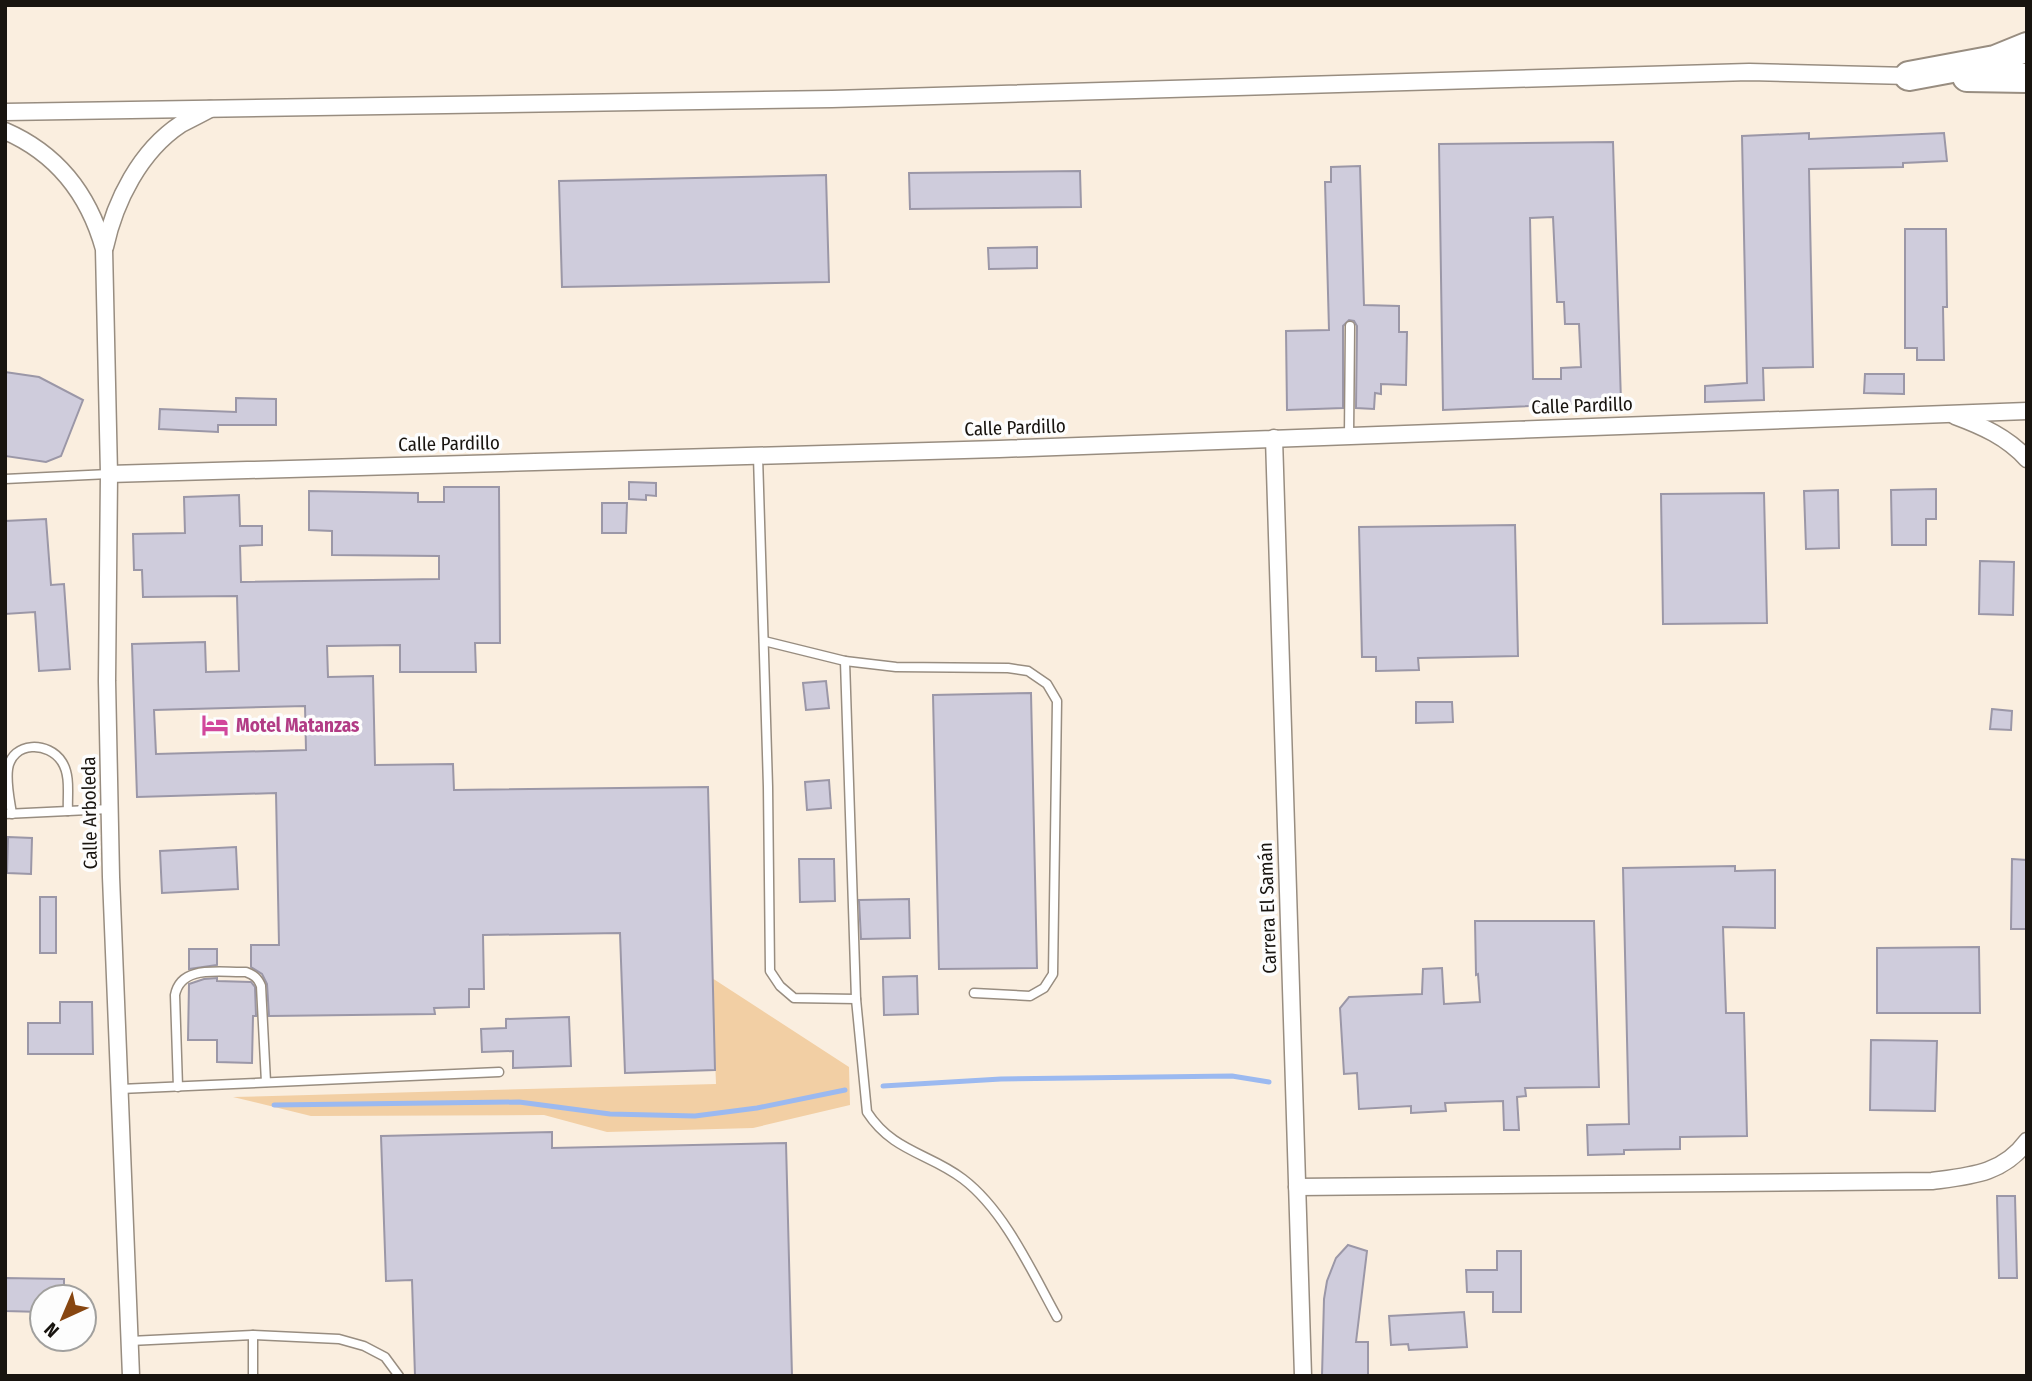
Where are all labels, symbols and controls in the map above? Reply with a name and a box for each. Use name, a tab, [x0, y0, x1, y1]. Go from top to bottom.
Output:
street label: Calle Pardillo	[1531, 392, 1633, 419]
street label: Calle Pardillo	[964, 414, 1066, 441]
street label: Calle Pardillo	[398, 431, 500, 456]
hotel icon: Motel Matanzas	[200, 710, 230, 740]
place label: Motel Matanzas	[236, 714, 360, 737]
street label: Calle Arboleda	[77, 756, 102, 870]
street label: Carrera El Samán	[1254, 842, 1281, 974]
north arrow	[28, 1283, 98, 1353]
text: N	[39, 1318, 64, 1342]

